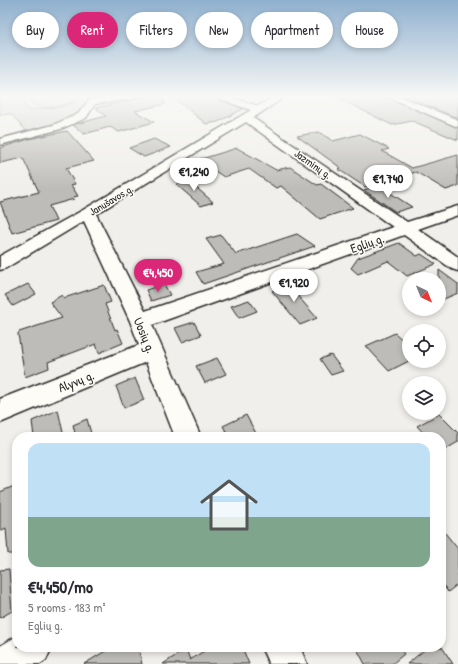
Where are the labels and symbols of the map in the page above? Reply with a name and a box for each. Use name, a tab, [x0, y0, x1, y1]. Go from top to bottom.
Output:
street label: Jazminų g.	[292, 146, 334, 182]
pin: €1,240	[161, 158, 227, 192]
pin: €1,740	[355, 165, 421, 199]
street label: Janušavos g.	[86, 181, 136, 219]
street label: Eglių g.	[348, 229, 387, 257]
pin: €4,450	[125, 259, 191, 293]
pin: €1,920	[261, 269, 327, 303]
north arrow	[402, 272, 446, 316]
street label: Uosių g.	[129, 314, 161, 356]
street label: Alyvų g.	[55, 366, 97, 396]

